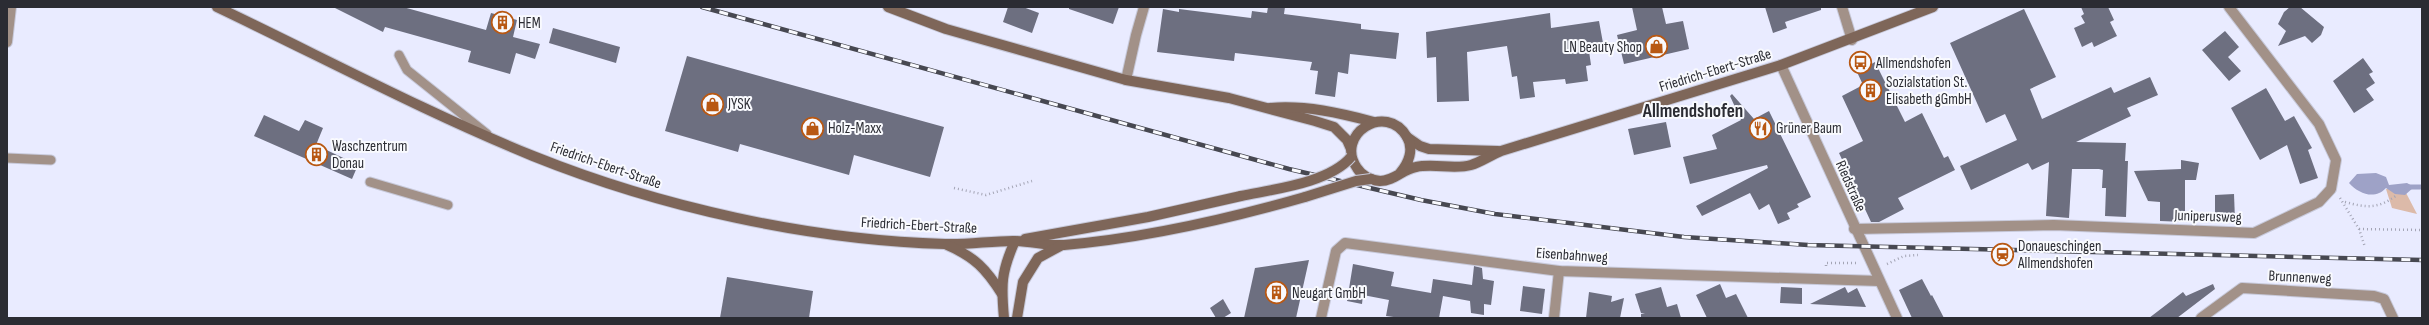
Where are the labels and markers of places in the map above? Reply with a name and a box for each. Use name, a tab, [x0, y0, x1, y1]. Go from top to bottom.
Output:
building icon: HEM	[489, 10, 515, 36]
place label: HEM	[518, 14, 541, 33]
shop icon: LN Beauty Shop	[1644, 34, 1670, 60]
place label: LN Beauty Shop	[1564, 38, 1642, 57]
bus stop icon: Allmendshofen	[1848, 50, 1874, 76]
place label: Allmendshofen	[1875, 54, 1951, 73]
place label: Sozialstation St. Elisabeth gGmbH	[1886, 73, 1972, 109]
building icon: Sozialstation St. Elisabeth gGmbH	[1858, 78, 1884, 104]
shop icon: JYSK	[699, 91, 725, 117]
place label: JYSK	[727, 95, 751, 114]
shop icon: Holz-Maxx	[800, 115, 826, 141]
restaurant icon: Grüner Baum	[1748, 115, 1774, 141]
place label: Holz-Maxx	[828, 119, 882, 138]
place label: Grüner Baum	[1776, 119, 1842, 138]
place label: Waschzentrum Donau	[332, 137, 407, 173]
building icon: Waschzentrum Donau	[304, 142, 330, 168]
place label: Donaueschingen Allmendshofen	[2017, 237, 2102, 273]
station icon: Donaueschingen Allmendshofen	[1989, 242, 2015, 268]
building icon: Neugart GmbH	[1263, 280, 1289, 306]
place label: Neugart GmbH	[1292, 284, 1366, 303]

